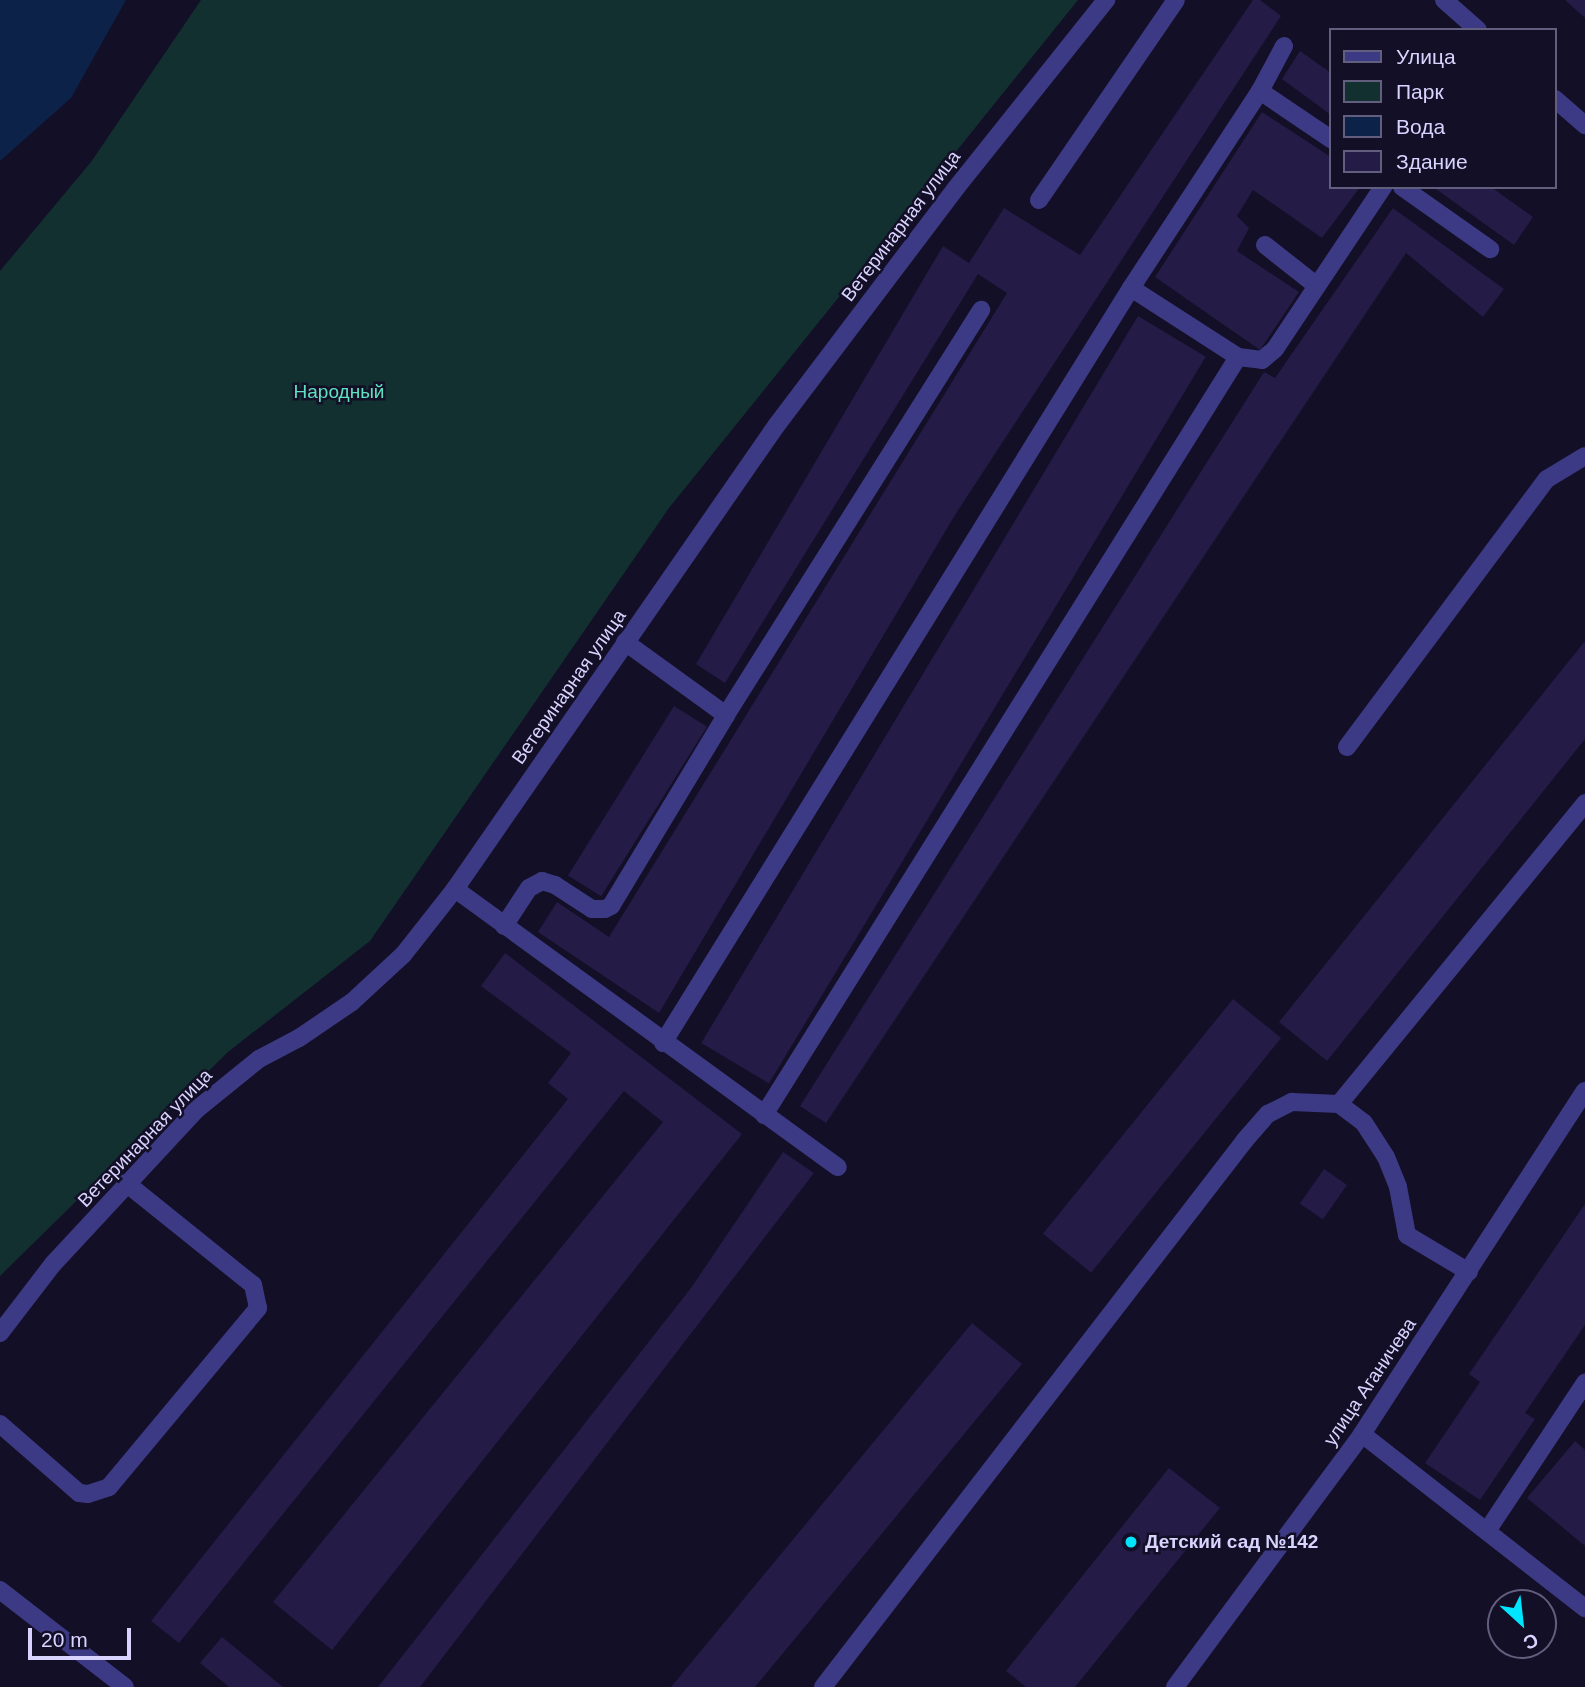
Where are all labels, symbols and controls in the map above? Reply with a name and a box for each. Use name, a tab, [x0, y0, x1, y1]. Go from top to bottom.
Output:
legend	[1330, 28, 1557, 189]
text: Улица	[1396, 45, 1456, 68]
text: Парк	[1396, 80, 1444, 103]
text: Вода	[1396, 115, 1445, 138]
street label: Ветеринарная улица	[837, 146, 965, 306]
text: Здание	[1396, 150, 1468, 173]
park label: Народный	[294, 381, 384, 403]
street label: Ветеринарная улица	[507, 605, 631, 769]
street label: Ветеринарная улица	[73, 1064, 217, 1212]
street label: улица Аганичева	[1319, 1314, 1421, 1450]
place label: Детский сад №142	[1145, 1531, 1318, 1553]
marker: Детский сад №142	[1123, 1534, 1139, 1550]
north arrow	[1487, 1589, 1557, 1659]
scale bar	[32, 1614, 135, 1658]
text: 20 m	[41, 1628, 88, 1651]
text: С	[1520, 1629, 1542, 1654]

